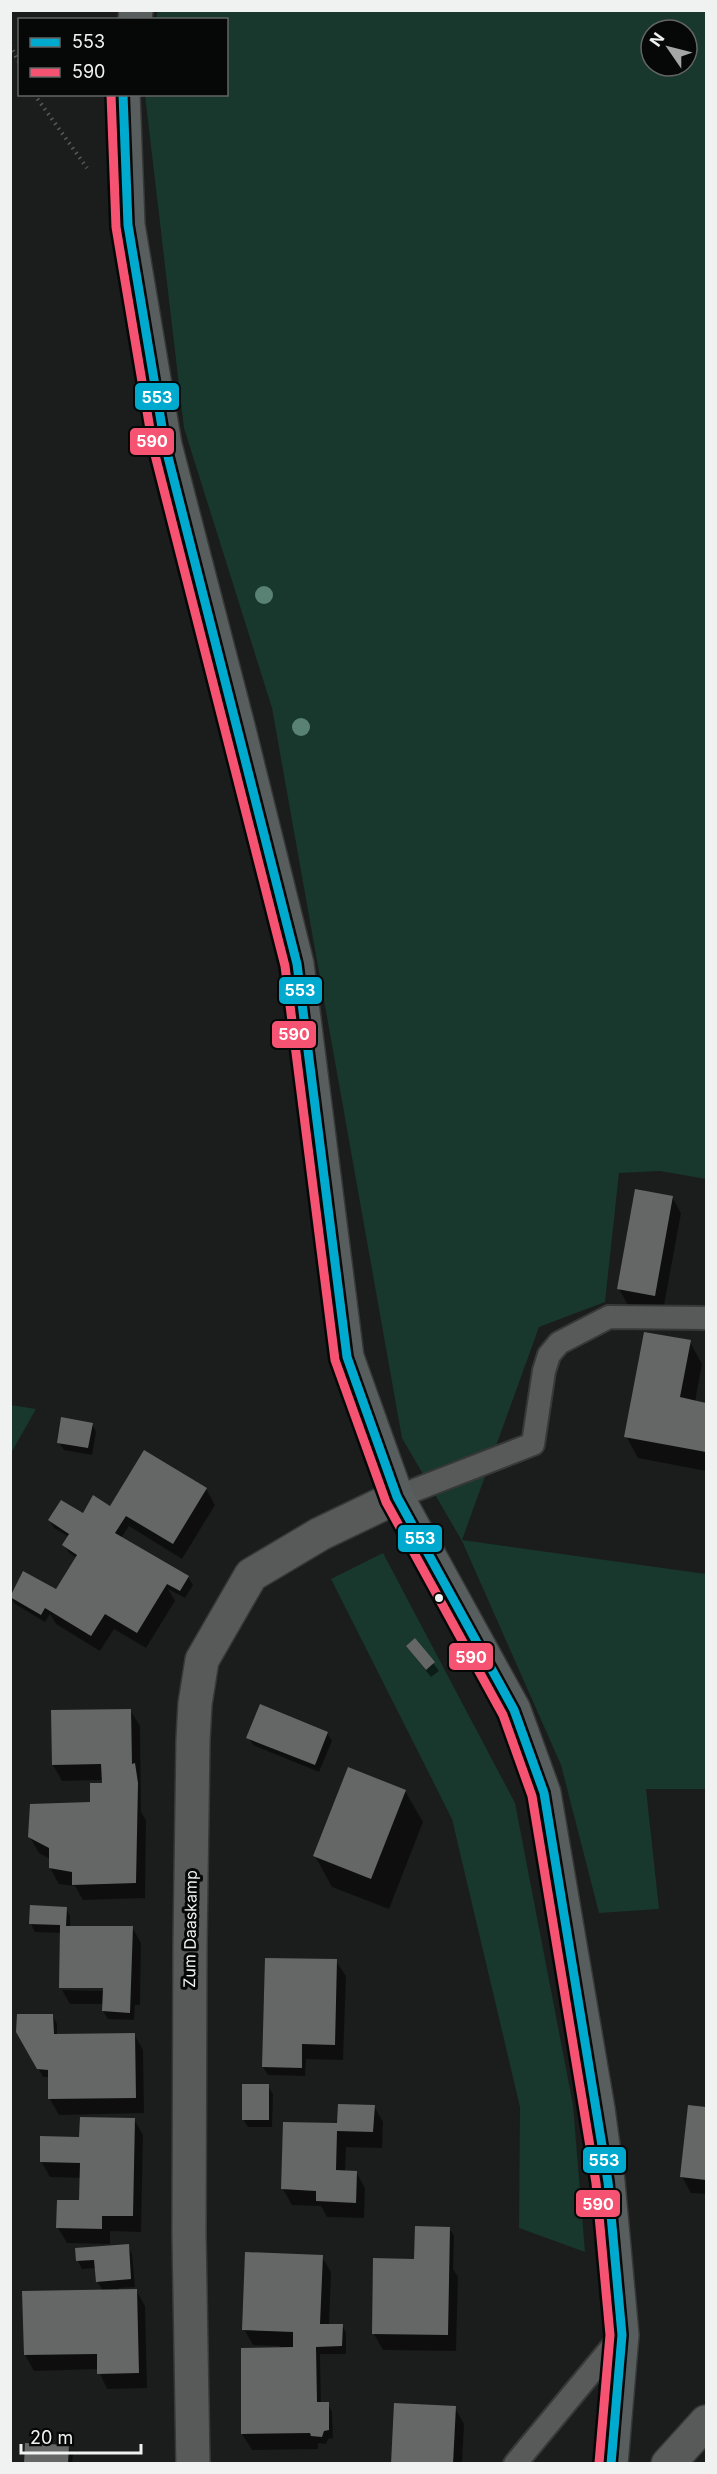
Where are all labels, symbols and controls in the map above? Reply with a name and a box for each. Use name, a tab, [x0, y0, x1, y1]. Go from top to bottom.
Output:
legend	[18, 18, 228, 96]
north arrow	[639, 18, 699, 78]
text: N	[645, 29, 668, 50]
text: 553	[72, 31, 105, 52]
text: 590	[72, 61, 105, 82]
line badge: 553	[134, 382, 180, 411]
text: 553	[142, 387, 172, 407]
line badge: 590	[129, 427, 175, 456]
text: 590	[136, 431, 168, 451]
line badge: 553	[278, 976, 323, 1005]
text: 553	[285, 980, 315, 1000]
line badge: 590	[271, 1020, 317, 1049]
text: 590	[278, 1024, 310, 1044]
line badge: 553	[397, 1524, 443, 1553]
text: 553	[405, 1528, 435, 1548]
unlabelled marker	[433, 1592, 445, 1604]
line badge: 590	[448, 1642, 494, 1671]
text: 590	[455, 1647, 487, 1667]
street label: Zum Daaskamp	[179, 1870, 201, 1988]
line badge: 553	[582, 2146, 627, 2174]
text: 553	[589, 2150, 619, 2170]
line badge: 590	[575, 2189, 621, 2218]
text: 590	[582, 2194, 614, 2214]
scale bar	[21, 2417, 141, 2455]
text: 20 m	[30, 2427, 73, 2448]

